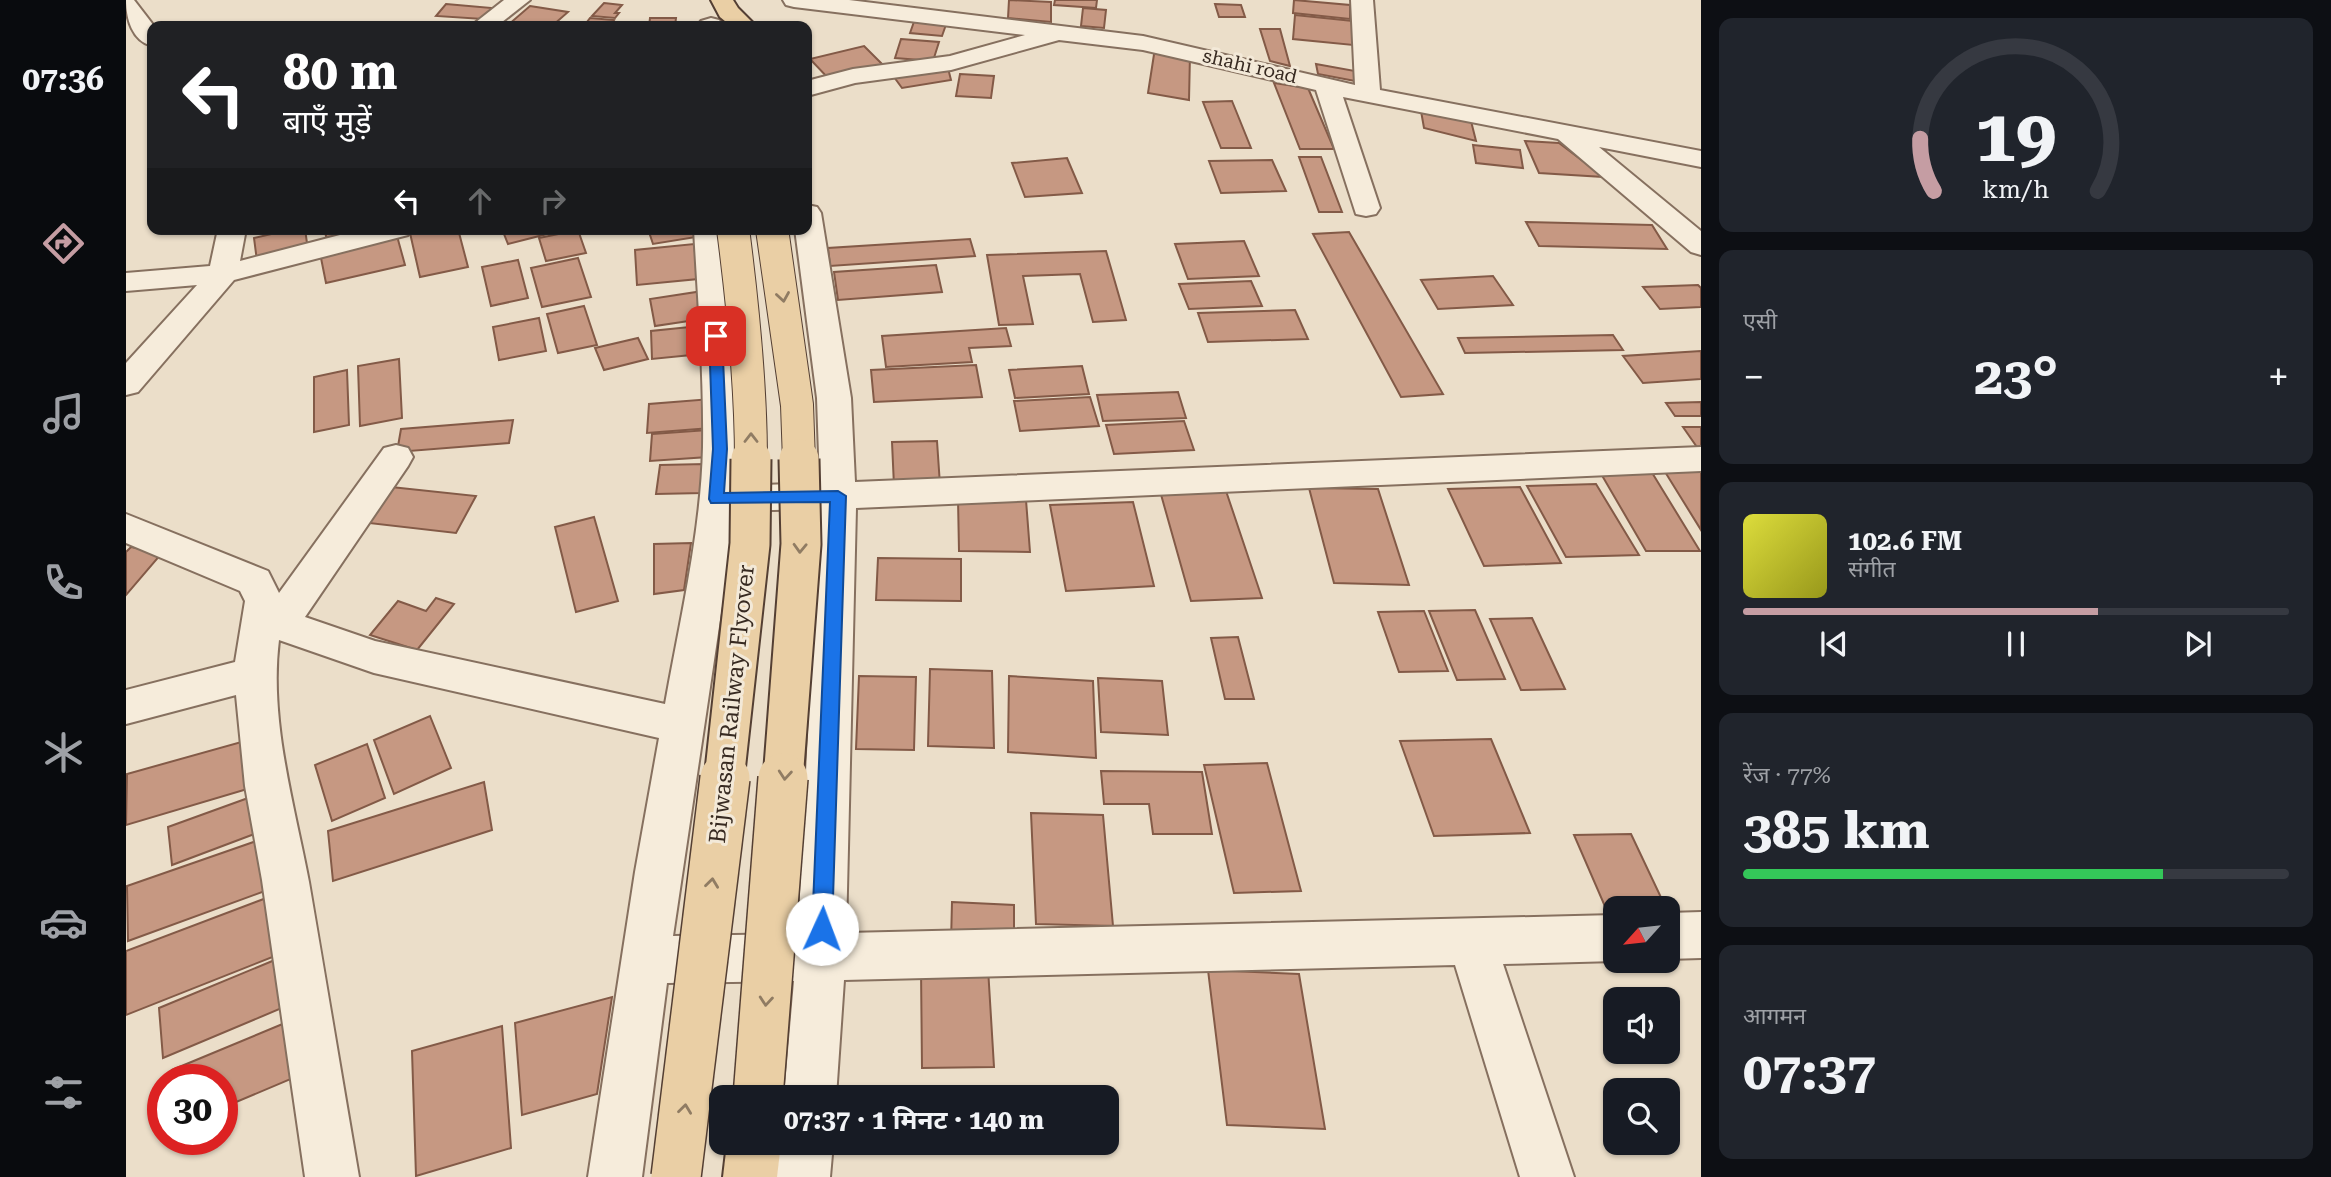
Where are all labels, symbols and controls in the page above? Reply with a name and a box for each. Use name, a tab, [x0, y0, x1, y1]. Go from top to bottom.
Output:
text: 80 m	[283, 44, 398, 101]
street label: shahi road	[1201, 44, 1299, 88]
icon: left	[168, 49, 259, 140]
text: 07:36	[22, 60, 104, 98]
text: 19	[1975, 94, 2057, 179]
text: बाएँ मुड़ें	[283, 103, 372, 141]
text: km/h	[1983, 175, 2049, 204]
icon: left	[388, 182, 426, 220]
icon: ahead	[461, 182, 499, 220]
icon: right	[534, 182, 572, 220]
icon: directions	[39, 219, 88, 268]
one-way arrow	[775, 291, 790, 303]
pin	[686, 306, 746, 366]
text: एसी	[1743, 308, 1777, 335]
icon: arrive	[697, 317, 735, 355]
text: 23°	[1974, 346, 2058, 407]
text: −	[1743, 355, 1764, 399]
text: +	[2268, 355, 2289, 399]
icon: music	[39, 389, 88, 438]
one-way arrow	[743, 432, 759, 442]
text: 102.6 FM	[1848, 526, 1962, 556]
one-way arrow	[792, 543, 808, 554]
text: संगीत	[1848, 556, 1896, 583]
icon: phone	[39, 558, 88, 607]
street label: Bijwasan Railway Flyover	[704, 563, 760, 845]
icon: previous	[1815, 625, 1853, 663]
icon: pause	[1997, 625, 2035, 663]
icon: next	[2179, 625, 2217, 663]
icon: climate	[39, 728, 88, 777]
text: रेंज · 77%	[1743, 762, 1831, 789]
one-way arrow	[778, 769, 793, 780]
text: 385 km	[1743, 800, 1930, 861]
one-way arrow	[705, 878, 720, 889]
position arrow	[785, 892, 859, 966]
north arrow	[1603, 896, 1680, 973]
map controls	[1603, 896, 1680, 1155]
icon: car	[39, 898, 88, 947]
button: sound	[1603, 987, 1680, 1064]
one-way arrow	[759, 996, 774, 1007]
text: आगमन	[1743, 1003, 1806, 1030]
text: 07:37	[1743, 1041, 1876, 1102]
speed limit sign: 30	[147, 1064, 238, 1155]
icon: filters	[39, 1068, 88, 1117]
button: search	[1603, 1078, 1680, 1155]
one-way arrow	[677, 1103, 692, 1115]
text: 07:37 · 1 मिनट · 140 m	[784, 1105, 1044, 1135]

